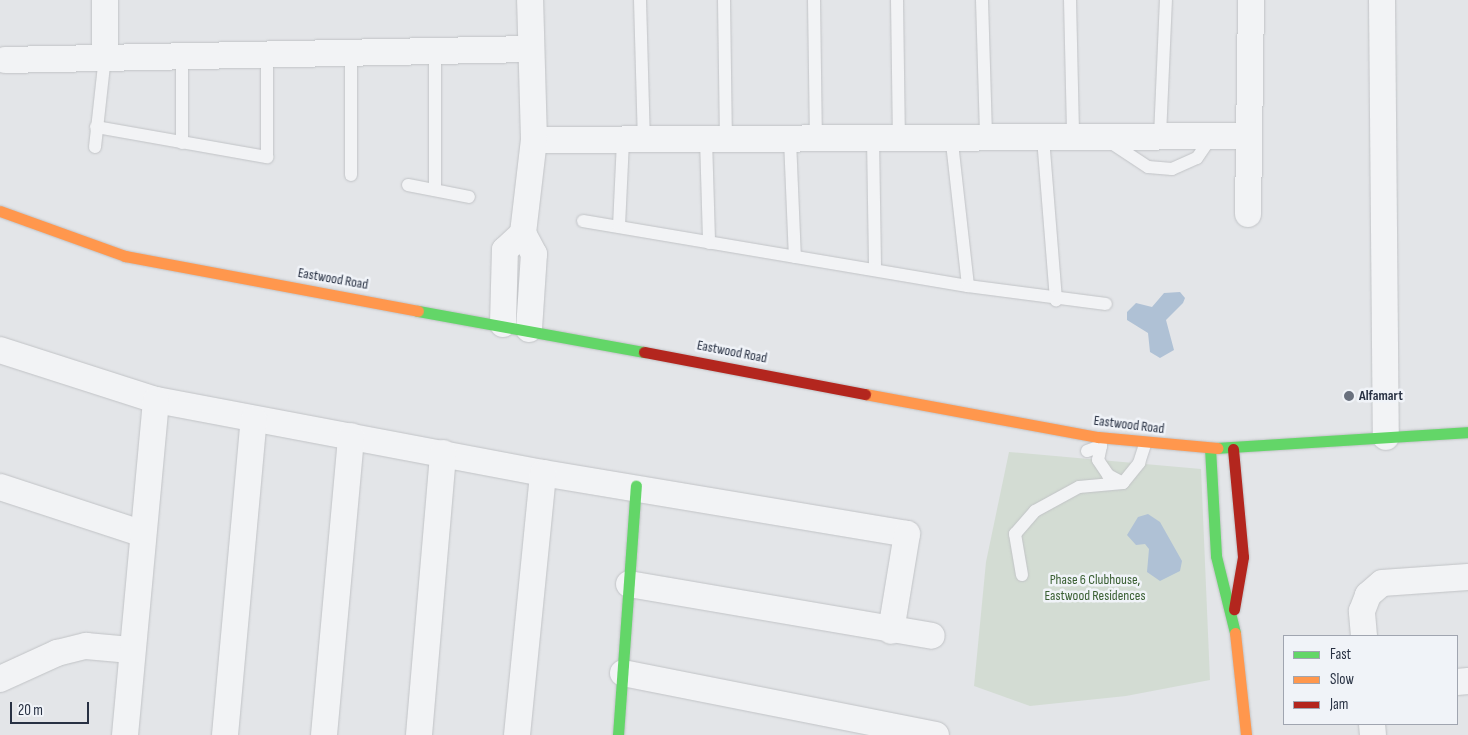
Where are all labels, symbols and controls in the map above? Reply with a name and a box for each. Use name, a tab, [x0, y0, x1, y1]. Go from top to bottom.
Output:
street label: Eastwood Road	[297, 265, 369, 293]
street label: Eastwood Road	[696, 337, 768, 367]
place label: Alfamart	[1359, 388, 1403, 404]
marker: Alfamart	[1343, 390, 1355, 402]
street label: Eastwood Road	[1093, 412, 1165, 438]
park label: Phase 6 Clubhouse, Eastwood Residences	[1045, 572, 1145, 604]
legend	[1283, 635, 1458, 725]
text: Fast	[1330, 645, 1351, 664]
text: Slow	[1330, 670, 1354, 689]
scale bar	[12, 692, 91, 724]
text: Jam	[1330, 695, 1348, 714]
text: 20 m	[18, 701, 43, 720]

